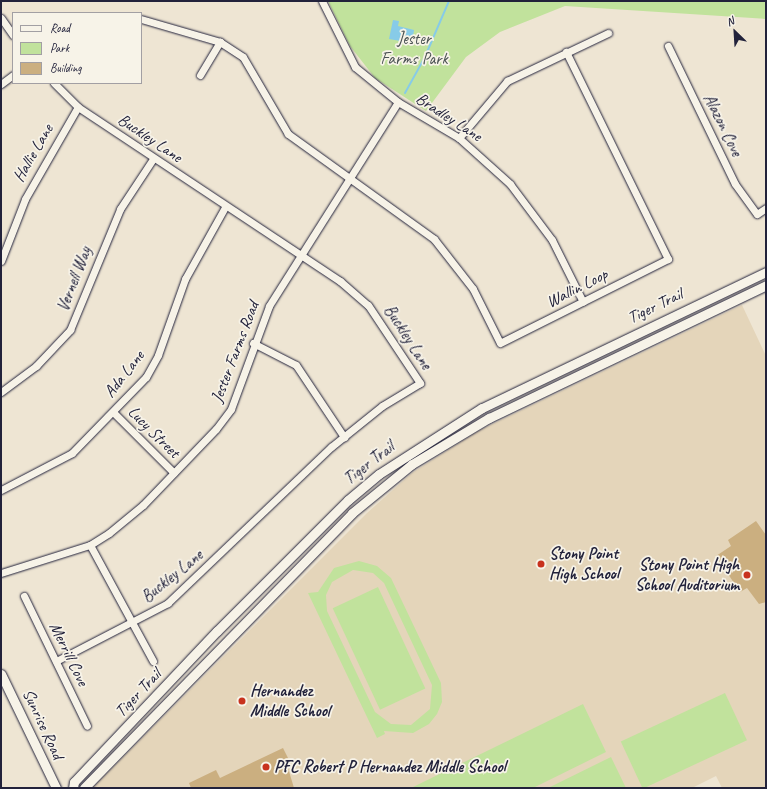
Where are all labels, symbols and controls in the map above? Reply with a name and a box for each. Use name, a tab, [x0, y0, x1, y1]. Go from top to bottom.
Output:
legend	[12, 12, 142, 84]
north arrow	[715, 12, 755, 52]
text: N	[724, 13, 736, 29]
text: Road	[50, 20, 70, 36]
park label: Jester Farms Park	[380, 29, 448, 69]
text: Park	[50, 40, 69, 56]
text: Building	[50, 60, 82, 76]
street label: Bradley Lane	[412, 88, 486, 146]
street label: Alazon Cove	[699, 90, 747, 160]
street label: Buckley Lane	[114, 109, 186, 167]
street label: Hallie Lane	[8, 120, 58, 186]
street label: Vernell Way	[52, 244, 96, 314]
street label: Wallin Loop	[543, 264, 611, 312]
street label: Tiger Trail	[624, 284, 686, 328]
street label: Jester Farms Road	[206, 298, 264, 406]
street label: Buckley Lane	[379, 301, 437, 373]
street label: Ada Lane	[99, 346, 149, 402]
street label: Lucy Street	[124, 402, 184, 462]
street label: Tiger Trail	[340, 437, 398, 489]
place label: Stony Point High School	[549, 544, 618, 584]
street label: Buckley Lane	[137, 545, 207, 607]
place label: Stony Point High School Auditorium	[635, 555, 739, 595]
marker: Stony Point High School	[536, 559, 546, 569]
marker: Stony Point High School Auditorium	[742, 570, 752, 580]
street label: Merrill Cove	[45, 619, 93, 689]
street label: Tiger Trail	[111, 665, 165, 721]
place label: Hernandez Middle School	[250, 681, 330, 721]
street label: Sunrise Road	[18, 686, 68, 762]
marker: Hernandez Middle School	[237, 696, 247, 706]
place label: PFC Robert P Hernandez Middle School	[274, 757, 505, 777]
marker: PFC Robert P Hernandez Middle School	[261, 762, 271, 772]

